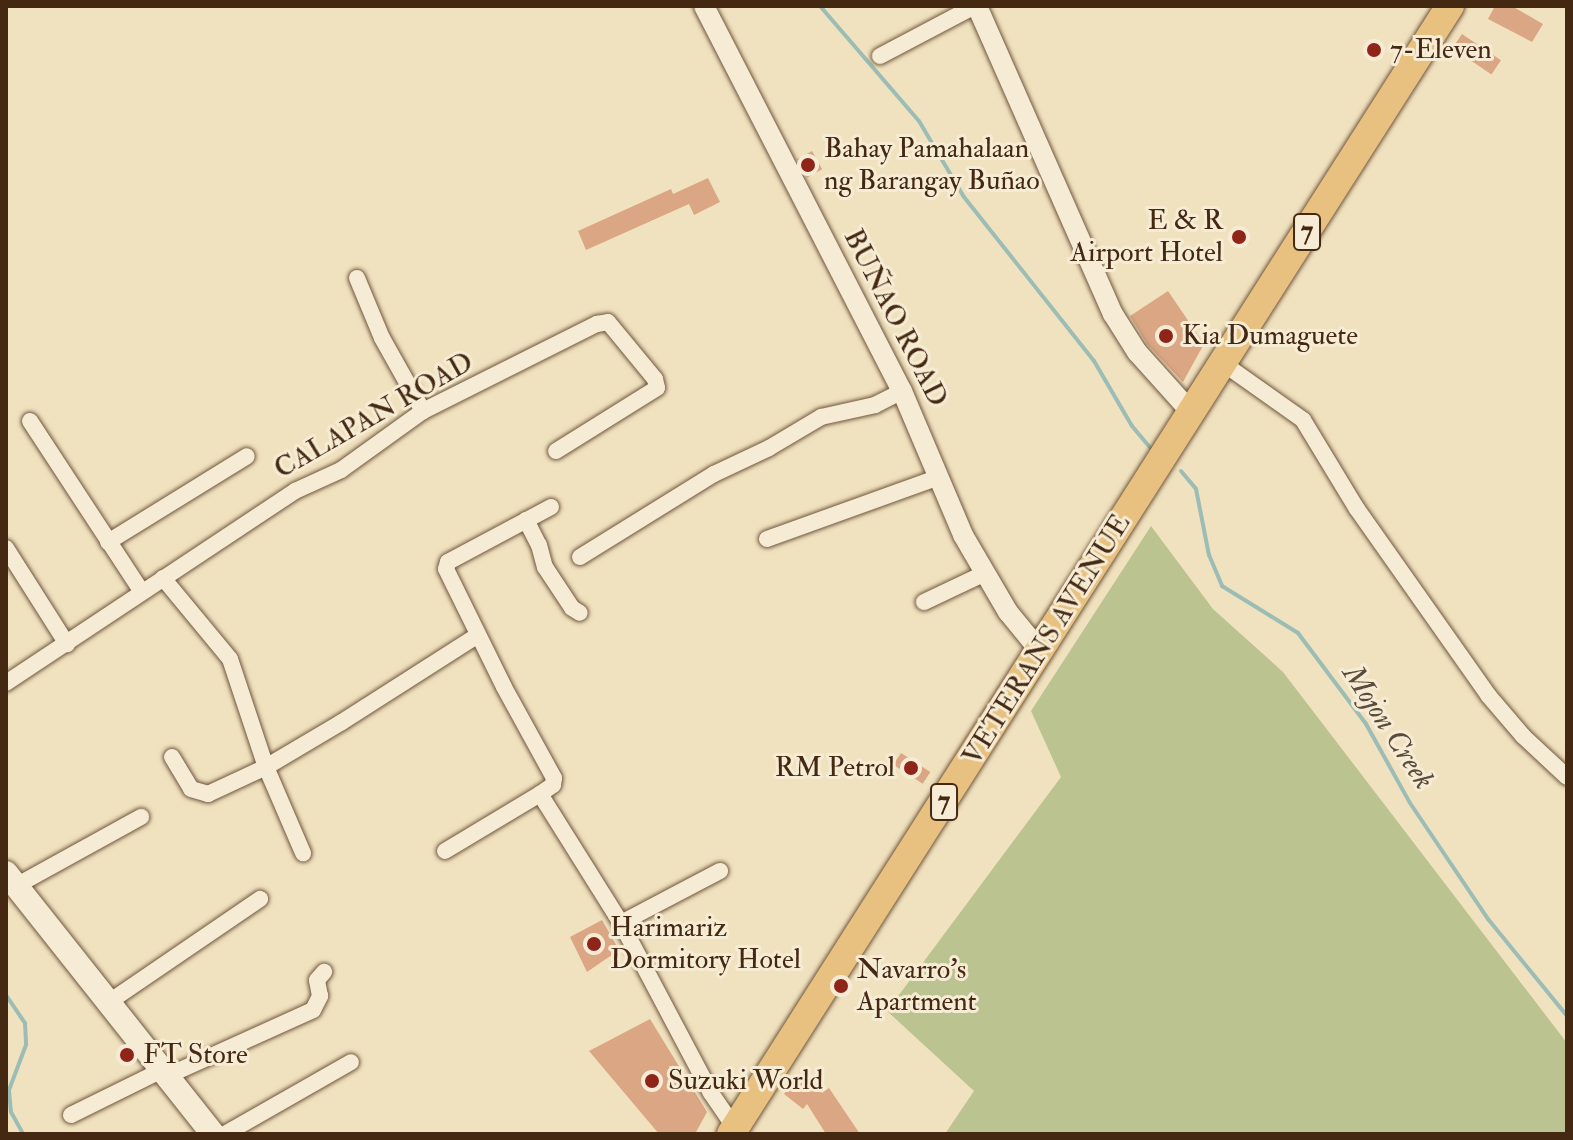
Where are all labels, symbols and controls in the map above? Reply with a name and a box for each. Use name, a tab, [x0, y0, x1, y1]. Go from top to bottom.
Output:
place label: 7-Eleven	[1390, 33, 1492, 67]
marker: 7-Eleven	[1365, 41, 1383, 59]
place label: Bahay Pamahalaan ng Barangay Buñao	[824, 132, 1040, 198]
marker: Bahay Pamahalaan ng Barangay Buñao	[799, 156, 817, 174]
place label: E & R Airport Hotel	[1070, 204, 1223, 270]
road number: 7	[1293, 210, 1321, 254]
street label: BUÑAO ROAD	[836, 224, 954, 412]
marker: E & R Airport Hotel	[1230, 228, 1248, 246]
place label: Kia Dumaguete	[1182, 319, 1358, 353]
marker: Kia Dumaguete	[1157, 327, 1175, 345]
street label: CALAPAN ROAD	[269, 346, 479, 486]
street label: VETERANS AVENUE	[956, 508, 1138, 772]
water label: Mojon Creek	[1334, 658, 1442, 796]
place label: RM Petrol	[775, 751, 895, 785]
marker: RM Petrol	[902, 759, 920, 777]
road number: 7	[930, 780, 958, 824]
place label: Harimariz Dormitory Hotel	[610, 911, 801, 977]
marker: Harimariz Dormitory Hotel	[585, 935, 603, 953]
place label: Navarro's Apartment	[857, 953, 977, 1019]
marker: Navarro's Apartment	[832, 977, 850, 995]
place label: FT Store	[143, 1038, 248, 1072]
marker: FT Store	[118, 1046, 136, 1064]
place label: Suzuki World	[668, 1064, 823, 1098]
marker: Suzuki World	[643, 1072, 661, 1090]

